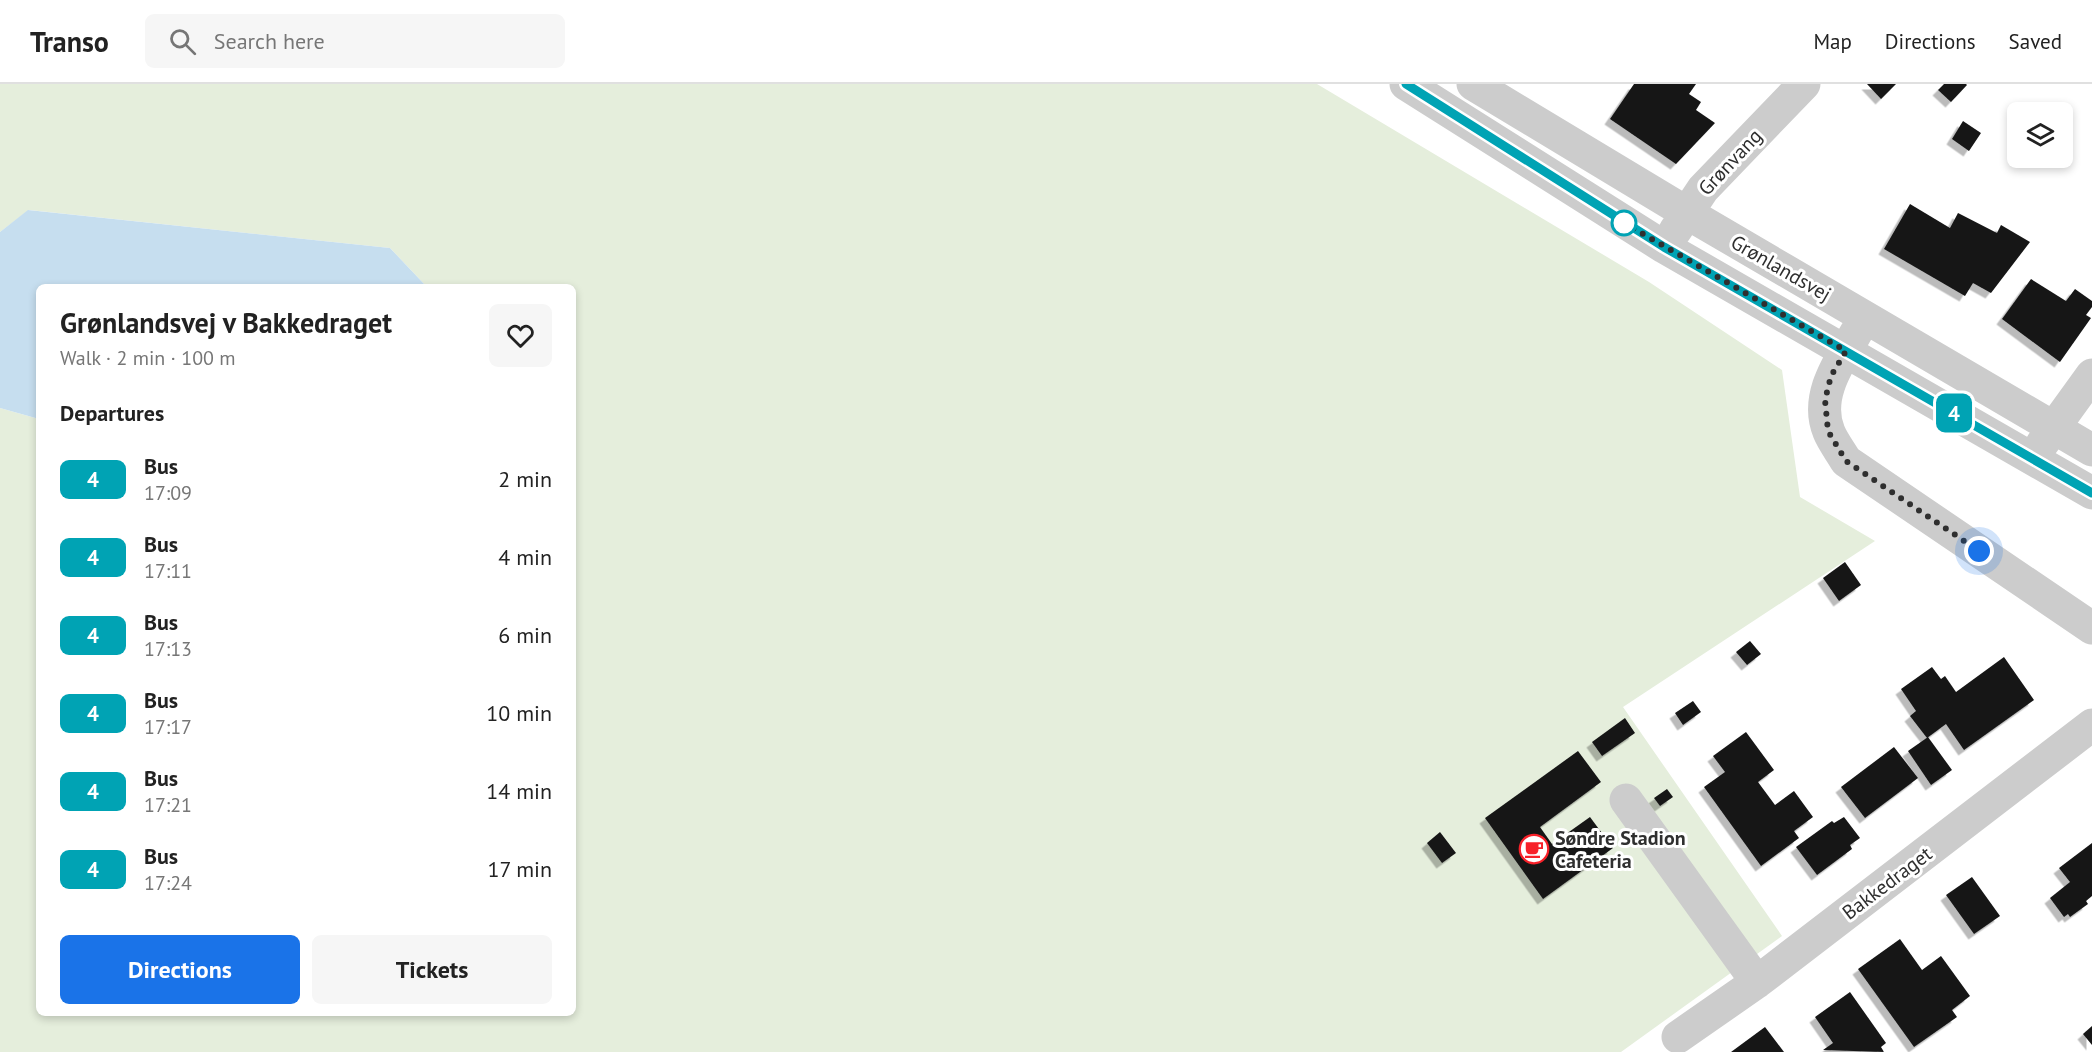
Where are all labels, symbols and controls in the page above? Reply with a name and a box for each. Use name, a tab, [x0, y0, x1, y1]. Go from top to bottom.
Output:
search box	[145, 14, 565, 68]
text: Transo	[30, 23, 109, 60]
icon: search	[166, 25, 199, 58]
text: Search here	[214, 27, 325, 55]
text: Map	[1813, 28, 1852, 55]
text: Directions	[1885, 28, 1976, 55]
text: Saved	[2009, 28, 2062, 55]
map controls	[2007, 102, 2073, 168]
button: layers	[2007, 102, 2073, 168]
street label: Grønvang	[1693, 123, 1767, 201]
unlabelled marker	[1611, 210, 1637, 236]
street label: Grønlandsvej	[1726, 229, 1836, 307]
text: Grønlandsvej v Bakkedraget	[60, 304, 392, 341]
button: heart	[489, 304, 552, 367]
text: Walk · 2 min · 100 m	[60, 345, 236, 371]
line badge: 4	[1934, 394, 1974, 432]
text: Departures	[60, 399, 164, 427]
text: 4	[1948, 400, 1960, 427]
text: Bus	[144, 452, 178, 480]
text: 2 min	[498, 465, 552, 493]
text: 4	[87, 466, 99, 493]
text: 17:09	[144, 480, 192, 506]
text: Bus	[144, 530, 178, 558]
your location	[1964, 536, 1994, 566]
text: 4 min	[498, 543, 552, 571]
text: 4	[87, 544, 99, 571]
text: 17:11	[144, 558, 192, 584]
text: Bus	[144, 608, 178, 636]
text: 6 min	[498, 621, 552, 649]
text: 4	[87, 622, 99, 649]
text: 17:13	[144, 636, 192, 662]
text: Bus	[144, 686, 178, 714]
text: 10 min	[486, 699, 552, 727]
text: 4	[87, 700, 99, 727]
text: 17:17	[144, 714, 192, 740]
text: Bus	[144, 764, 178, 792]
text: 14 min	[486, 777, 552, 805]
text: 4	[87, 778, 99, 805]
text: 17:21	[144, 792, 192, 818]
place label: Søndre Stadion Cafeteria	[1555, 825, 1686, 874]
cafe icon: Søndre Stadion Cafeteria	[1518, 833, 1550, 865]
street label: Bakkedraget	[1837, 841, 1937, 925]
text: Bus	[144, 842, 178, 870]
text: 17 min	[488, 855, 552, 883]
text: 4	[87, 856, 99, 883]
text: 17:24	[144, 870, 192, 896]
button: Directions	[60, 935, 300, 1004]
button: Tickets	[312, 935, 552, 1004]

